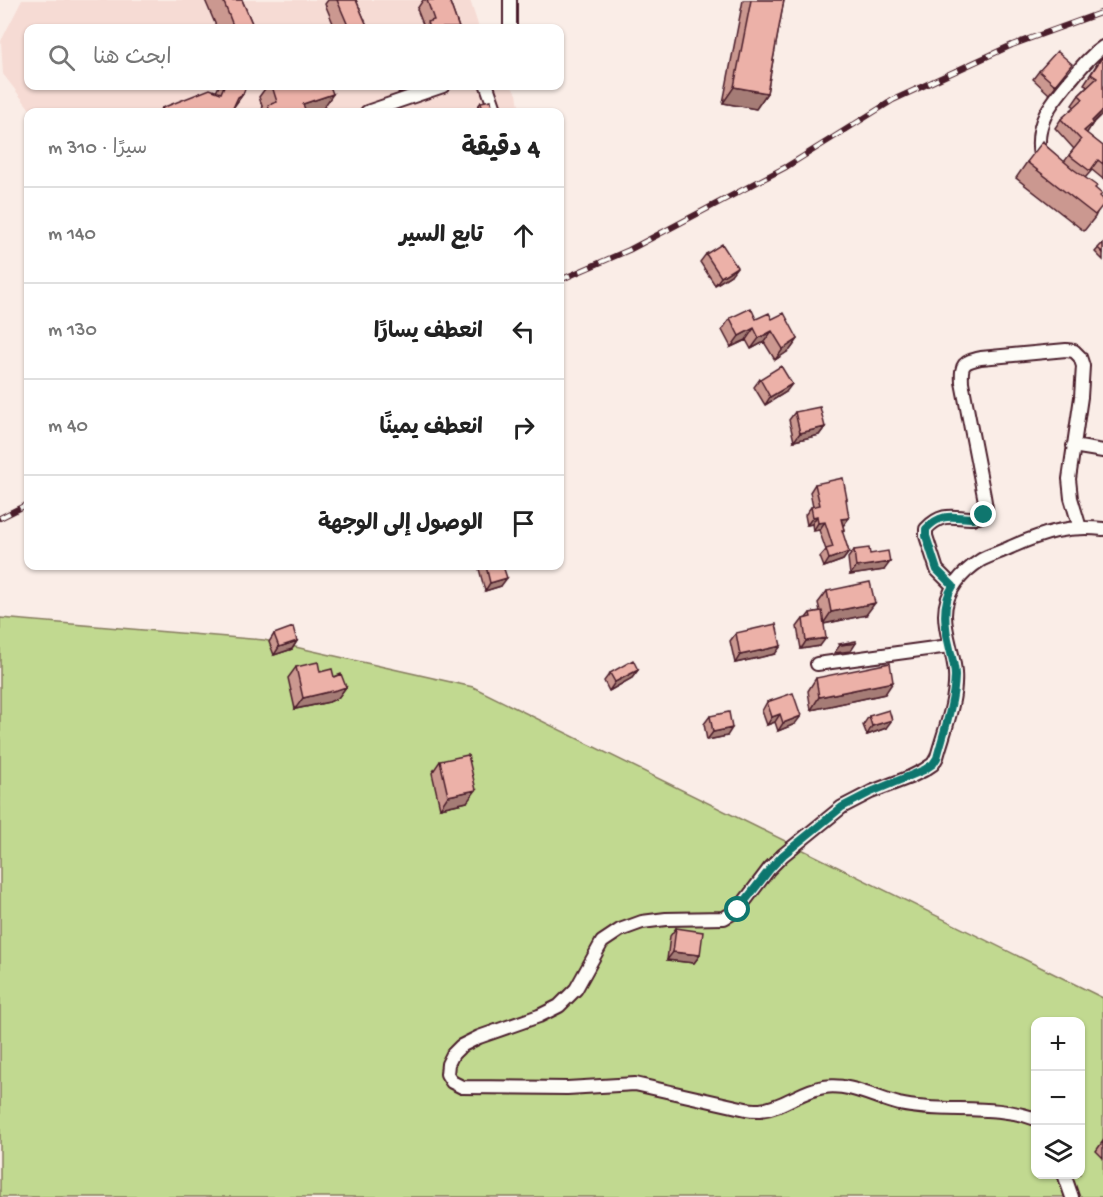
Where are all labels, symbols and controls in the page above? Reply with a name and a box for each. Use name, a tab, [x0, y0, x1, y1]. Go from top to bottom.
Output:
search box	[24, 24, 564, 90]
icon: search	[45, 41, 78, 74]
text: ابحث هنا	[93, 46, 172, 72]
text: 4 دقيقة	[462, 135, 540, 166]
text: سيرًا · 310 m	[48, 138, 147, 161]
icon: ahead	[507, 219, 540, 252]
text: 140 m	[48, 224, 96, 247]
text: تابع السير	[399, 224, 483, 250]
icon: left	[507, 315, 540, 348]
text: 130 m	[48, 320, 97, 343]
text: انعطف يسارًا	[374, 320, 483, 346]
icon: right	[507, 411, 540, 444]
text: 40 m	[48, 416, 88, 439]
text: انعطف يمينًا	[380, 416, 483, 442]
route end	[970, 501, 996, 527]
icon: arrive	[507, 507, 540, 540]
text: الوصول إلى الوجهة	[318, 512, 483, 538]
route start	[724, 896, 750, 922]
map controls	[1031, 1017, 1085, 1179]
button: +	[1031, 1017, 1085, 1071]
button: −	[1031, 1071, 1085, 1125]
button: layers	[1031, 1125, 1085, 1179]

